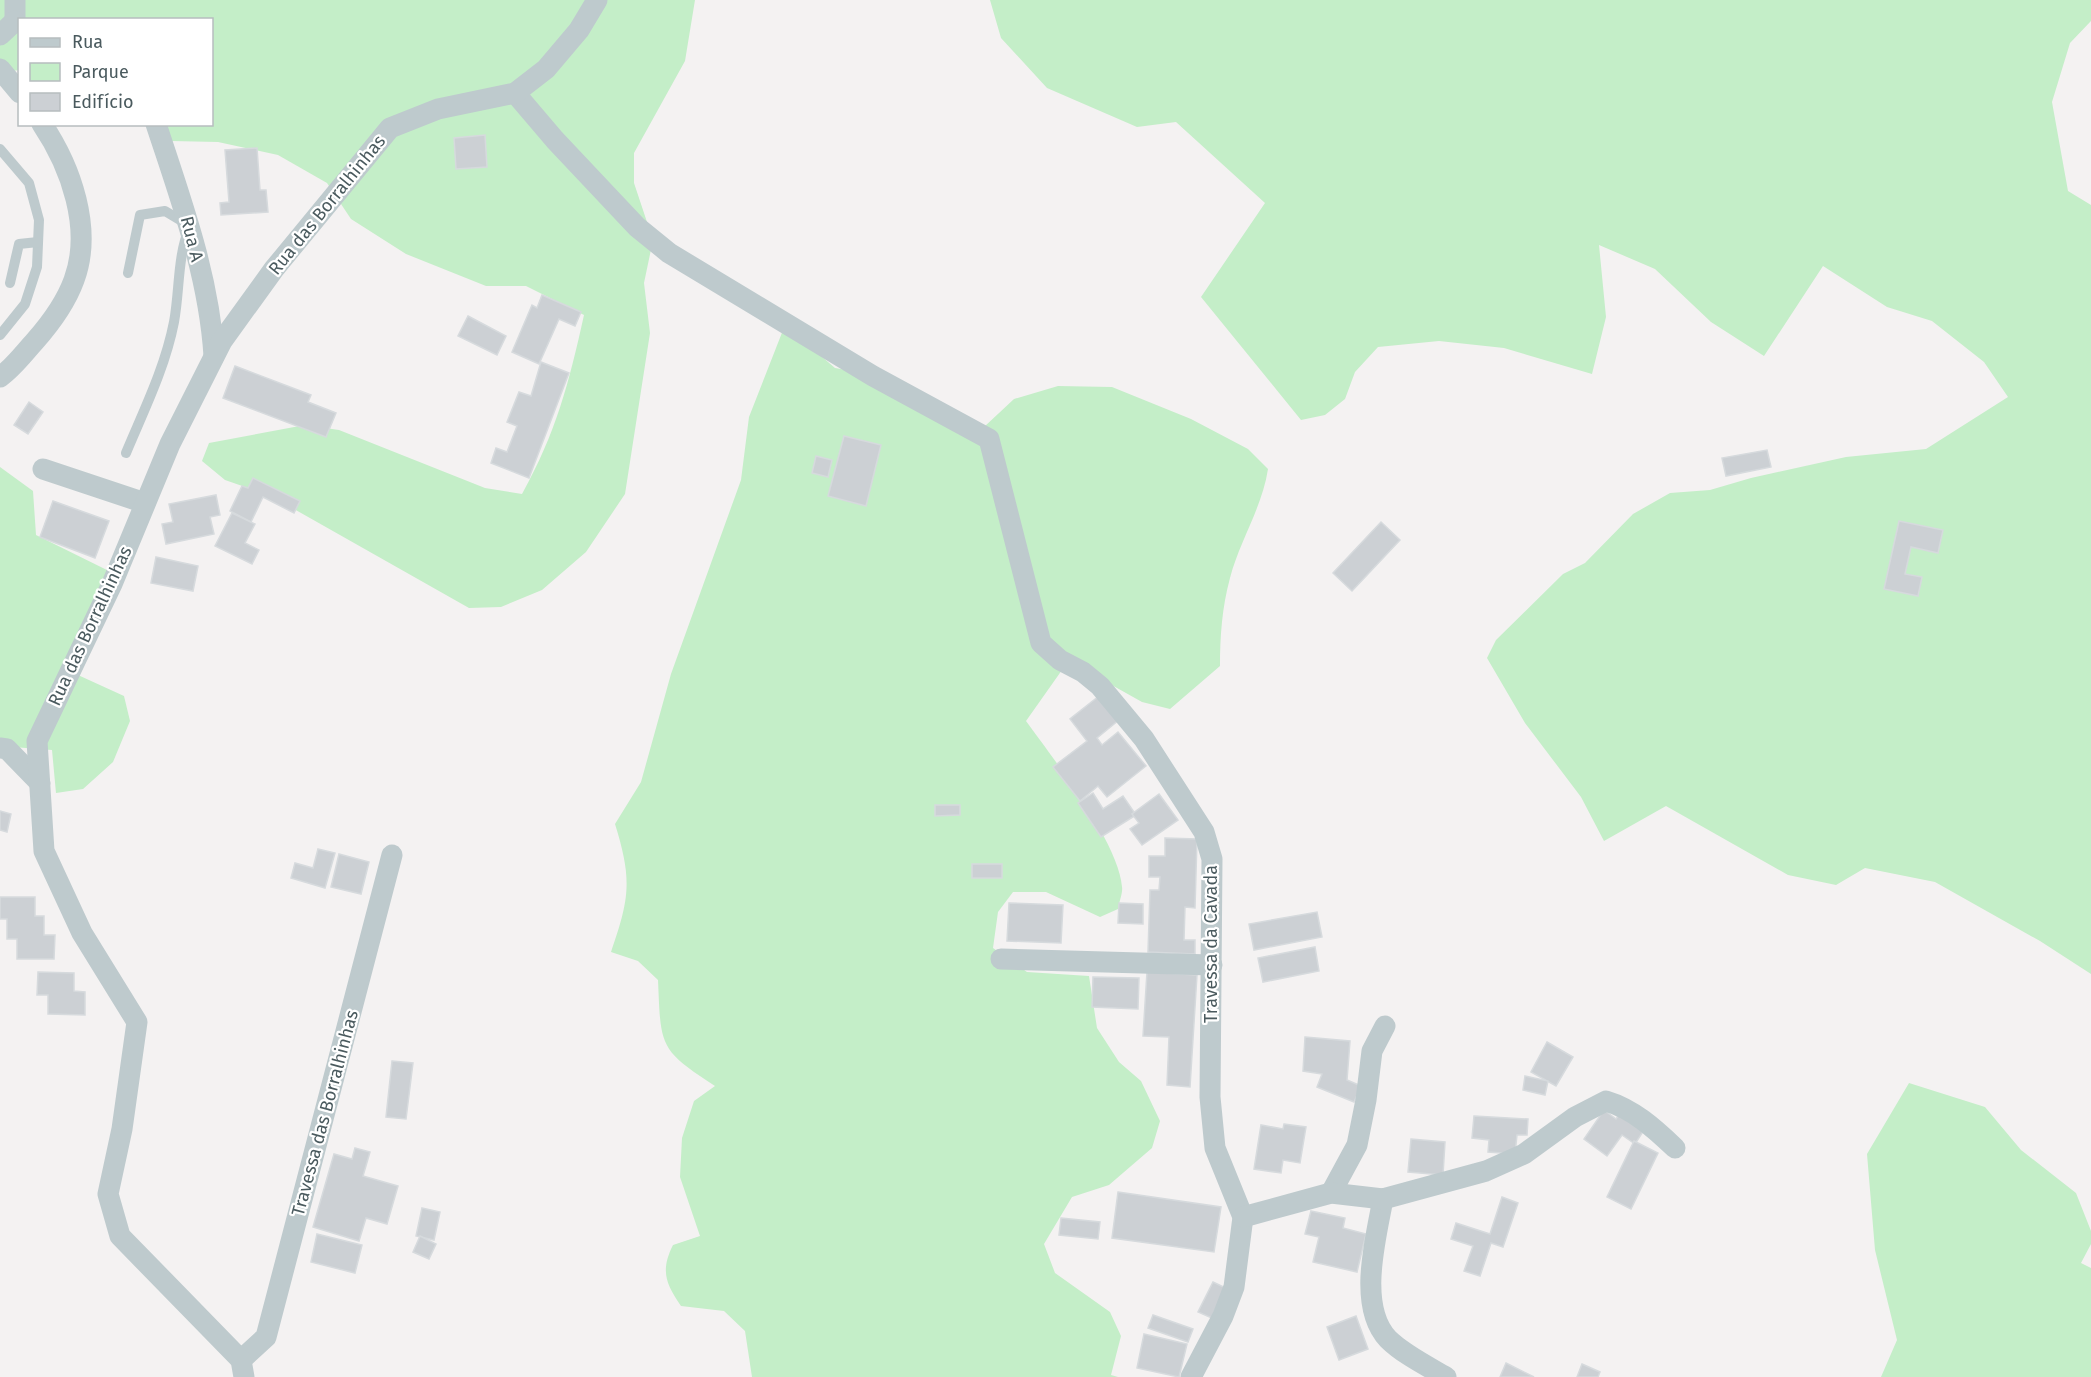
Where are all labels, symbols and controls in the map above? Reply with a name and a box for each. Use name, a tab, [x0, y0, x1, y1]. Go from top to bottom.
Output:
legend	[18, 18, 213, 126]
text: Rua	[72, 31, 103, 53]
text: Parque	[72, 61, 129, 83]
text: Edifício	[72, 91, 134, 113]
street label: Rua das Borralhinhas	[264, 131, 390, 279]
street label: Rua A	[176, 214, 208, 265]
street label: Rua das Borralhinhas	[43, 543, 137, 709]
street label: Travessa da Cavada	[1200, 865, 1222, 1023]
street label: Travessa das Borralhinhas	[287, 1008, 363, 1218]

